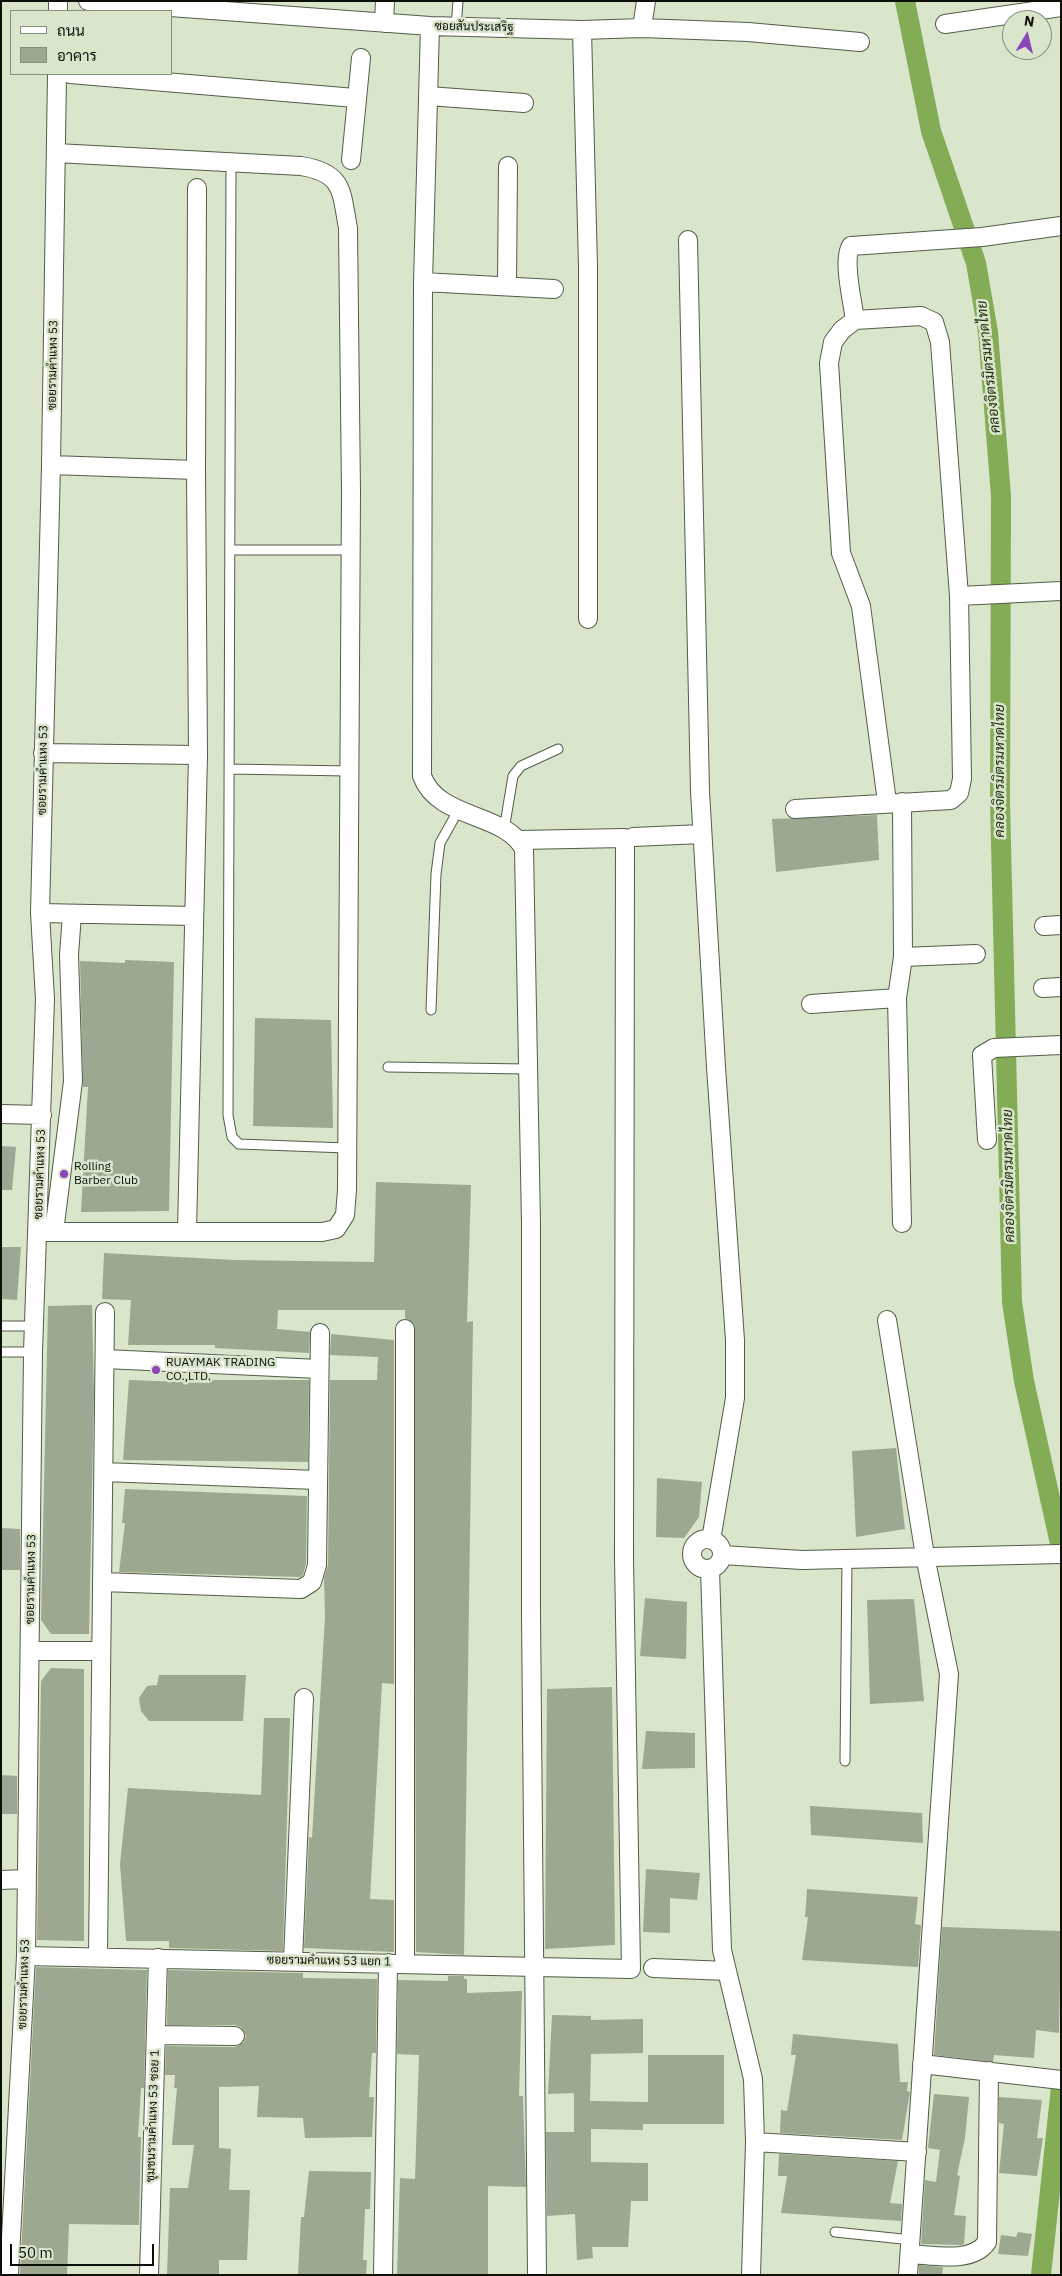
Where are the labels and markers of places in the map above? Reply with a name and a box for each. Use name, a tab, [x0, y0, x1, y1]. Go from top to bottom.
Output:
place label: Rolling Barber Club	[74, 1160, 138, 1188]
marker: Rolling Barber Club	[58, 1168, 70, 1180]
place label: RUAYMAK TRADING CO.,LTD.	[166, 1356, 275, 1384]
marker: RUAYMAK TRADING CO.,LTD.	[150, 1364, 162, 1376]

